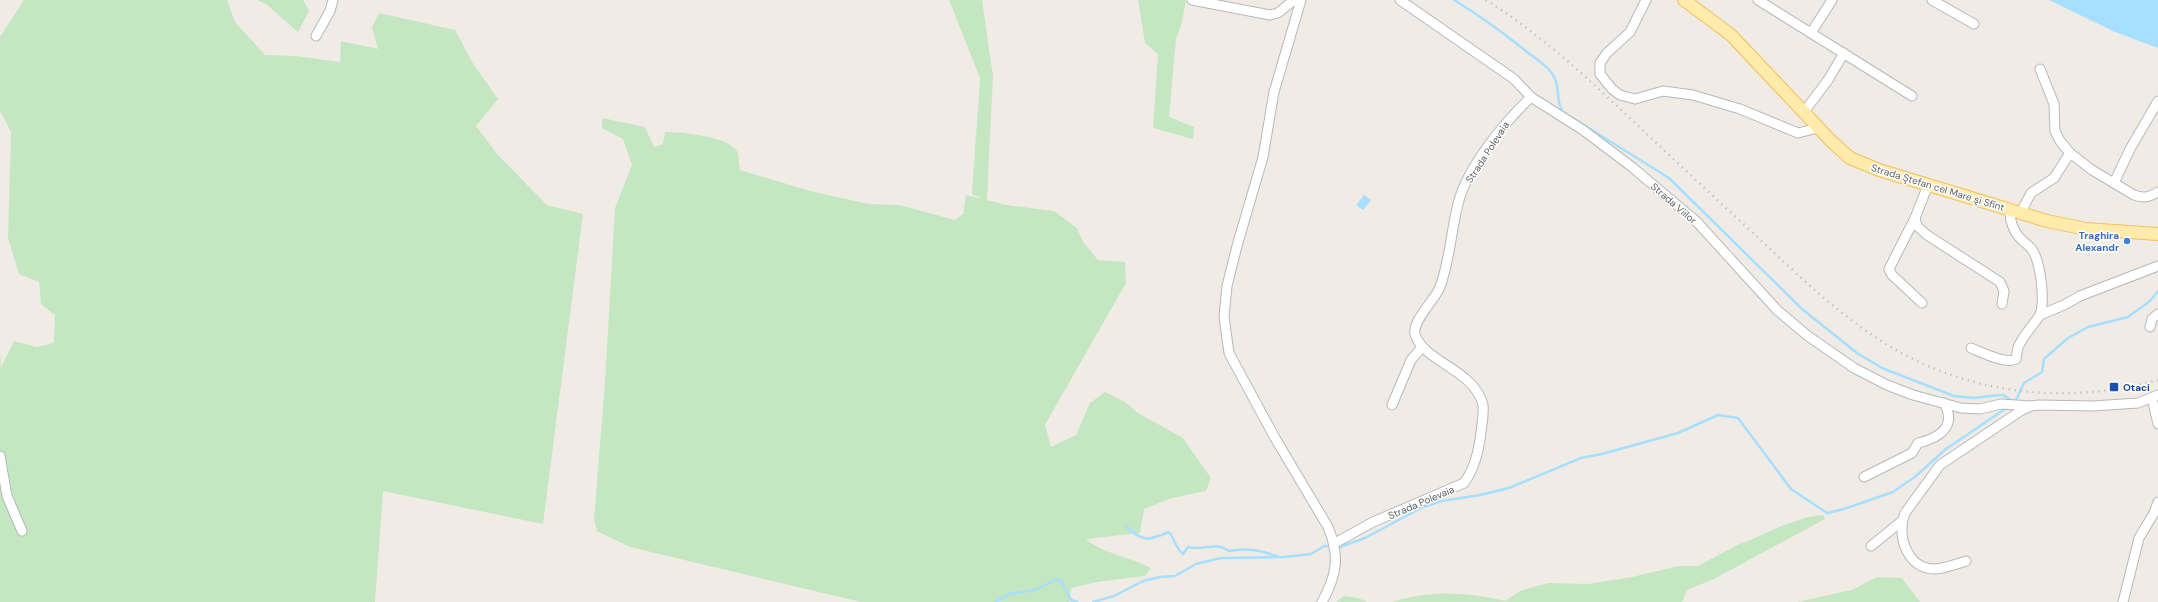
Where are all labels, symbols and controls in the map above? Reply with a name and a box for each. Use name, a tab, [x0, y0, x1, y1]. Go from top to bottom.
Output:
street label: Strada Polevaia	[1463, 119, 1512, 185]
street label: Strada Ştefan cel Mare şi Sfînt	[1870, 161, 2006, 214]
street label: Strada Viilor	[1648, 180, 1700, 227]
place label: Traghira Alexandr	[2075, 229, 2119, 254]
marker: Traghira Alexandr	[2122, 236, 2132, 246]
marker: Otaci	[2108, 381, 2120, 393]
place label: Otaci	[2123, 381, 2150, 394]
street label: Strada Polevaia	[1386, 483, 1456, 522]

